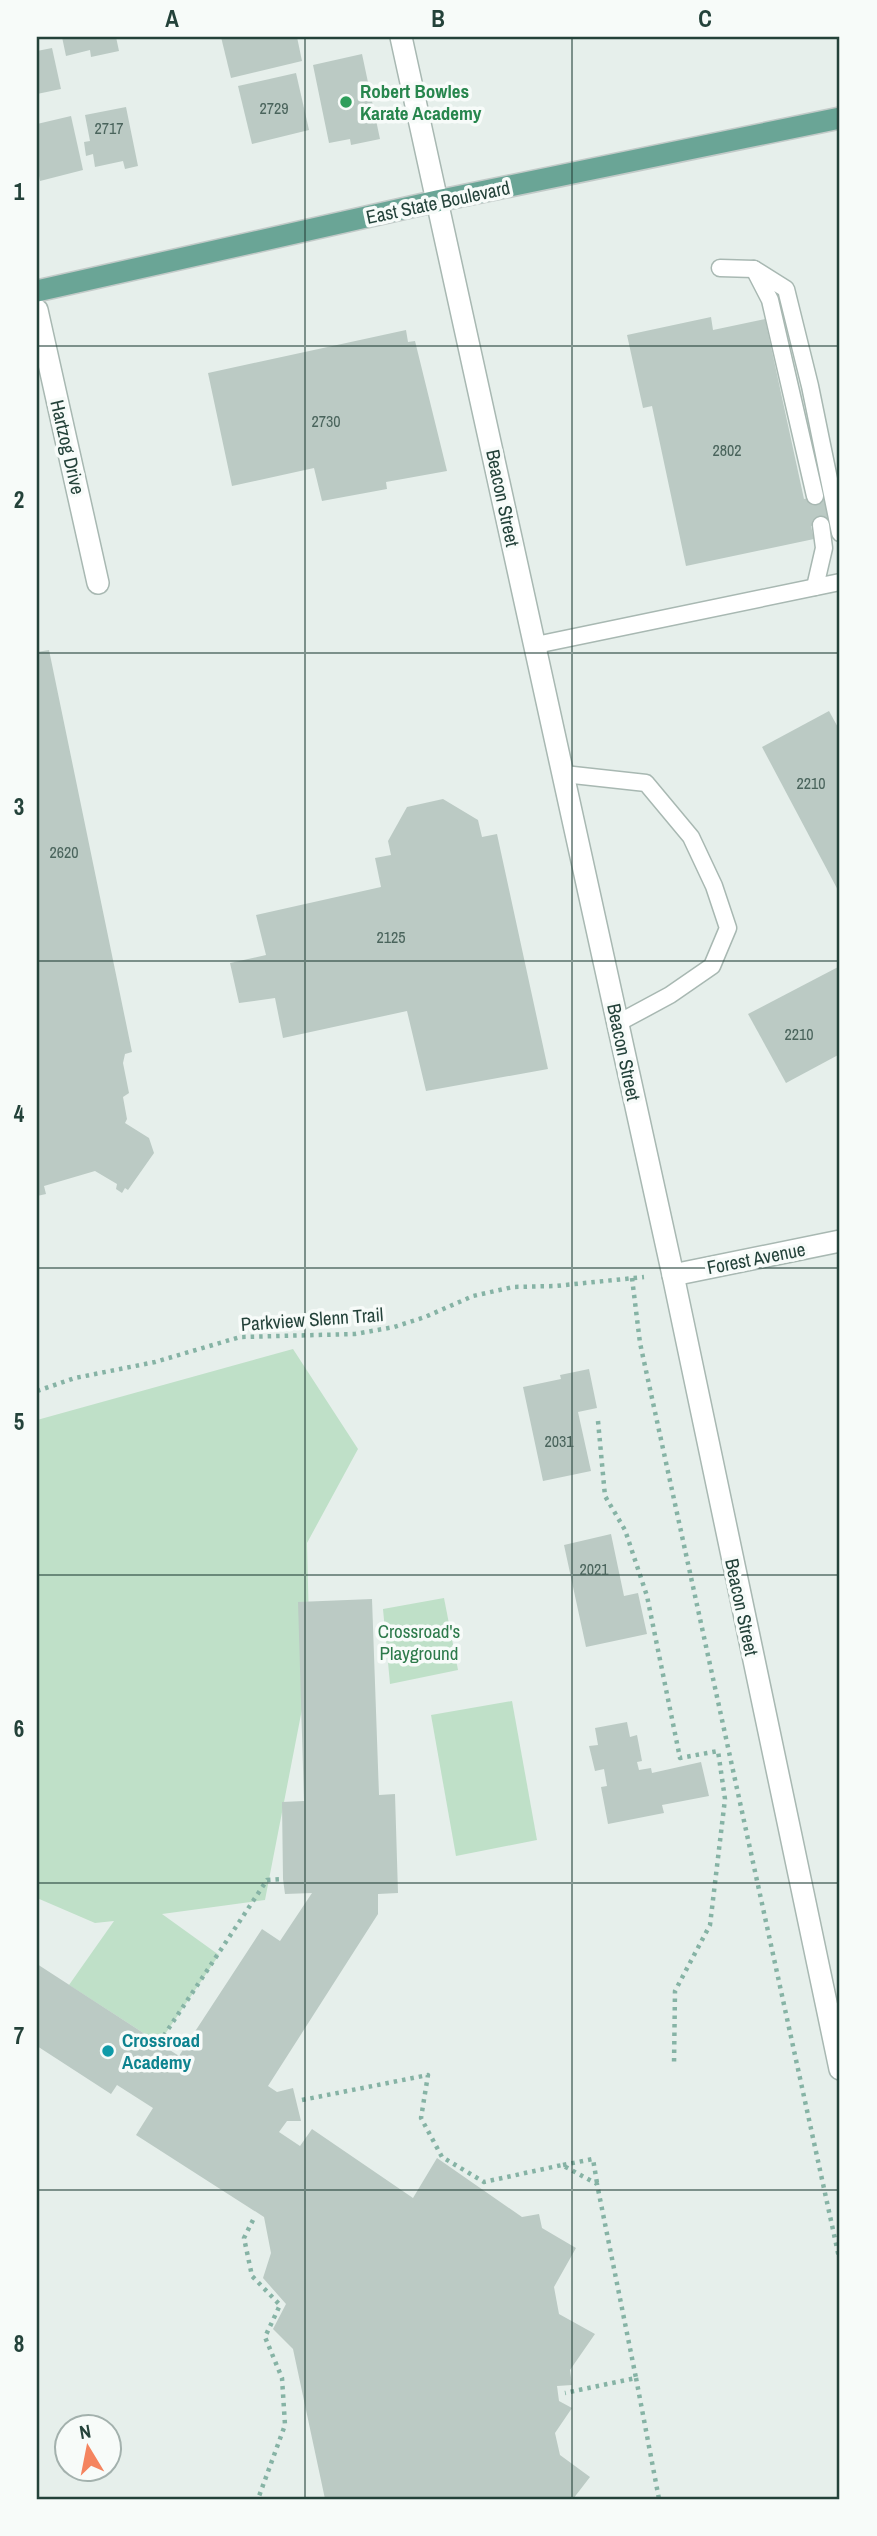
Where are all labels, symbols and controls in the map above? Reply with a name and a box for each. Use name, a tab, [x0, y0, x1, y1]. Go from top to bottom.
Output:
text: A	[165, 3, 179, 34]
text: B	[431, 3, 445, 34]
text: C	[698, 3, 712, 34]
place label: Robert Bowles Karate Academy	[360, 78, 482, 126]
marker: Robert Bowles Karate Academy	[338, 94, 354, 110]
house number: 2729	[259, 97, 289, 119]
house number: 2717	[94, 117, 124, 139]
street label: East State Boulevard	[364, 174, 512, 230]
text: 1	[14, 176, 25, 207]
street label: Hartzog Drive	[45, 397, 91, 497]
house number: 2730	[311, 410, 341, 432]
house number: 2802	[712, 439, 742, 461]
street label: Beacon Street	[480, 447, 526, 550]
text: 2	[14, 484, 24, 515]
house number: 2210	[796, 772, 826, 794]
text: 3	[14, 791, 24, 822]
house number: 2620	[49, 841, 79, 863]
house number: 2125	[376, 926, 406, 948]
street label: Beacon Street	[601, 1001, 647, 1104]
house number: 2210	[784, 1023, 814, 1045]
text: 4	[14, 1098, 25, 1129]
street label: Forest Avenue	[705, 1236, 807, 1280]
street label: Parkview Slenn Trail	[240, 1301, 384, 1337]
text: 5	[14, 1406, 24, 1437]
house number: 2031	[544, 1430, 574, 1452]
street label: Beacon Street	[719, 1556, 765, 1659]
house number: 2021	[579, 1558, 609, 1580]
park label: Crossroad's Playground	[378, 1618, 461, 1666]
text: 6	[14, 1713, 24, 1744]
text: 7	[14, 2020, 24, 2051]
place label: Crossroad Academy	[122, 2027, 200, 2075]
marker: Crossroad Academy	[100, 2043, 116, 2059]
text: 8	[14, 2328, 24, 2359]
north arrow	[52, 2414, 122, 2484]
text: N	[77, 2417, 93, 2445]

